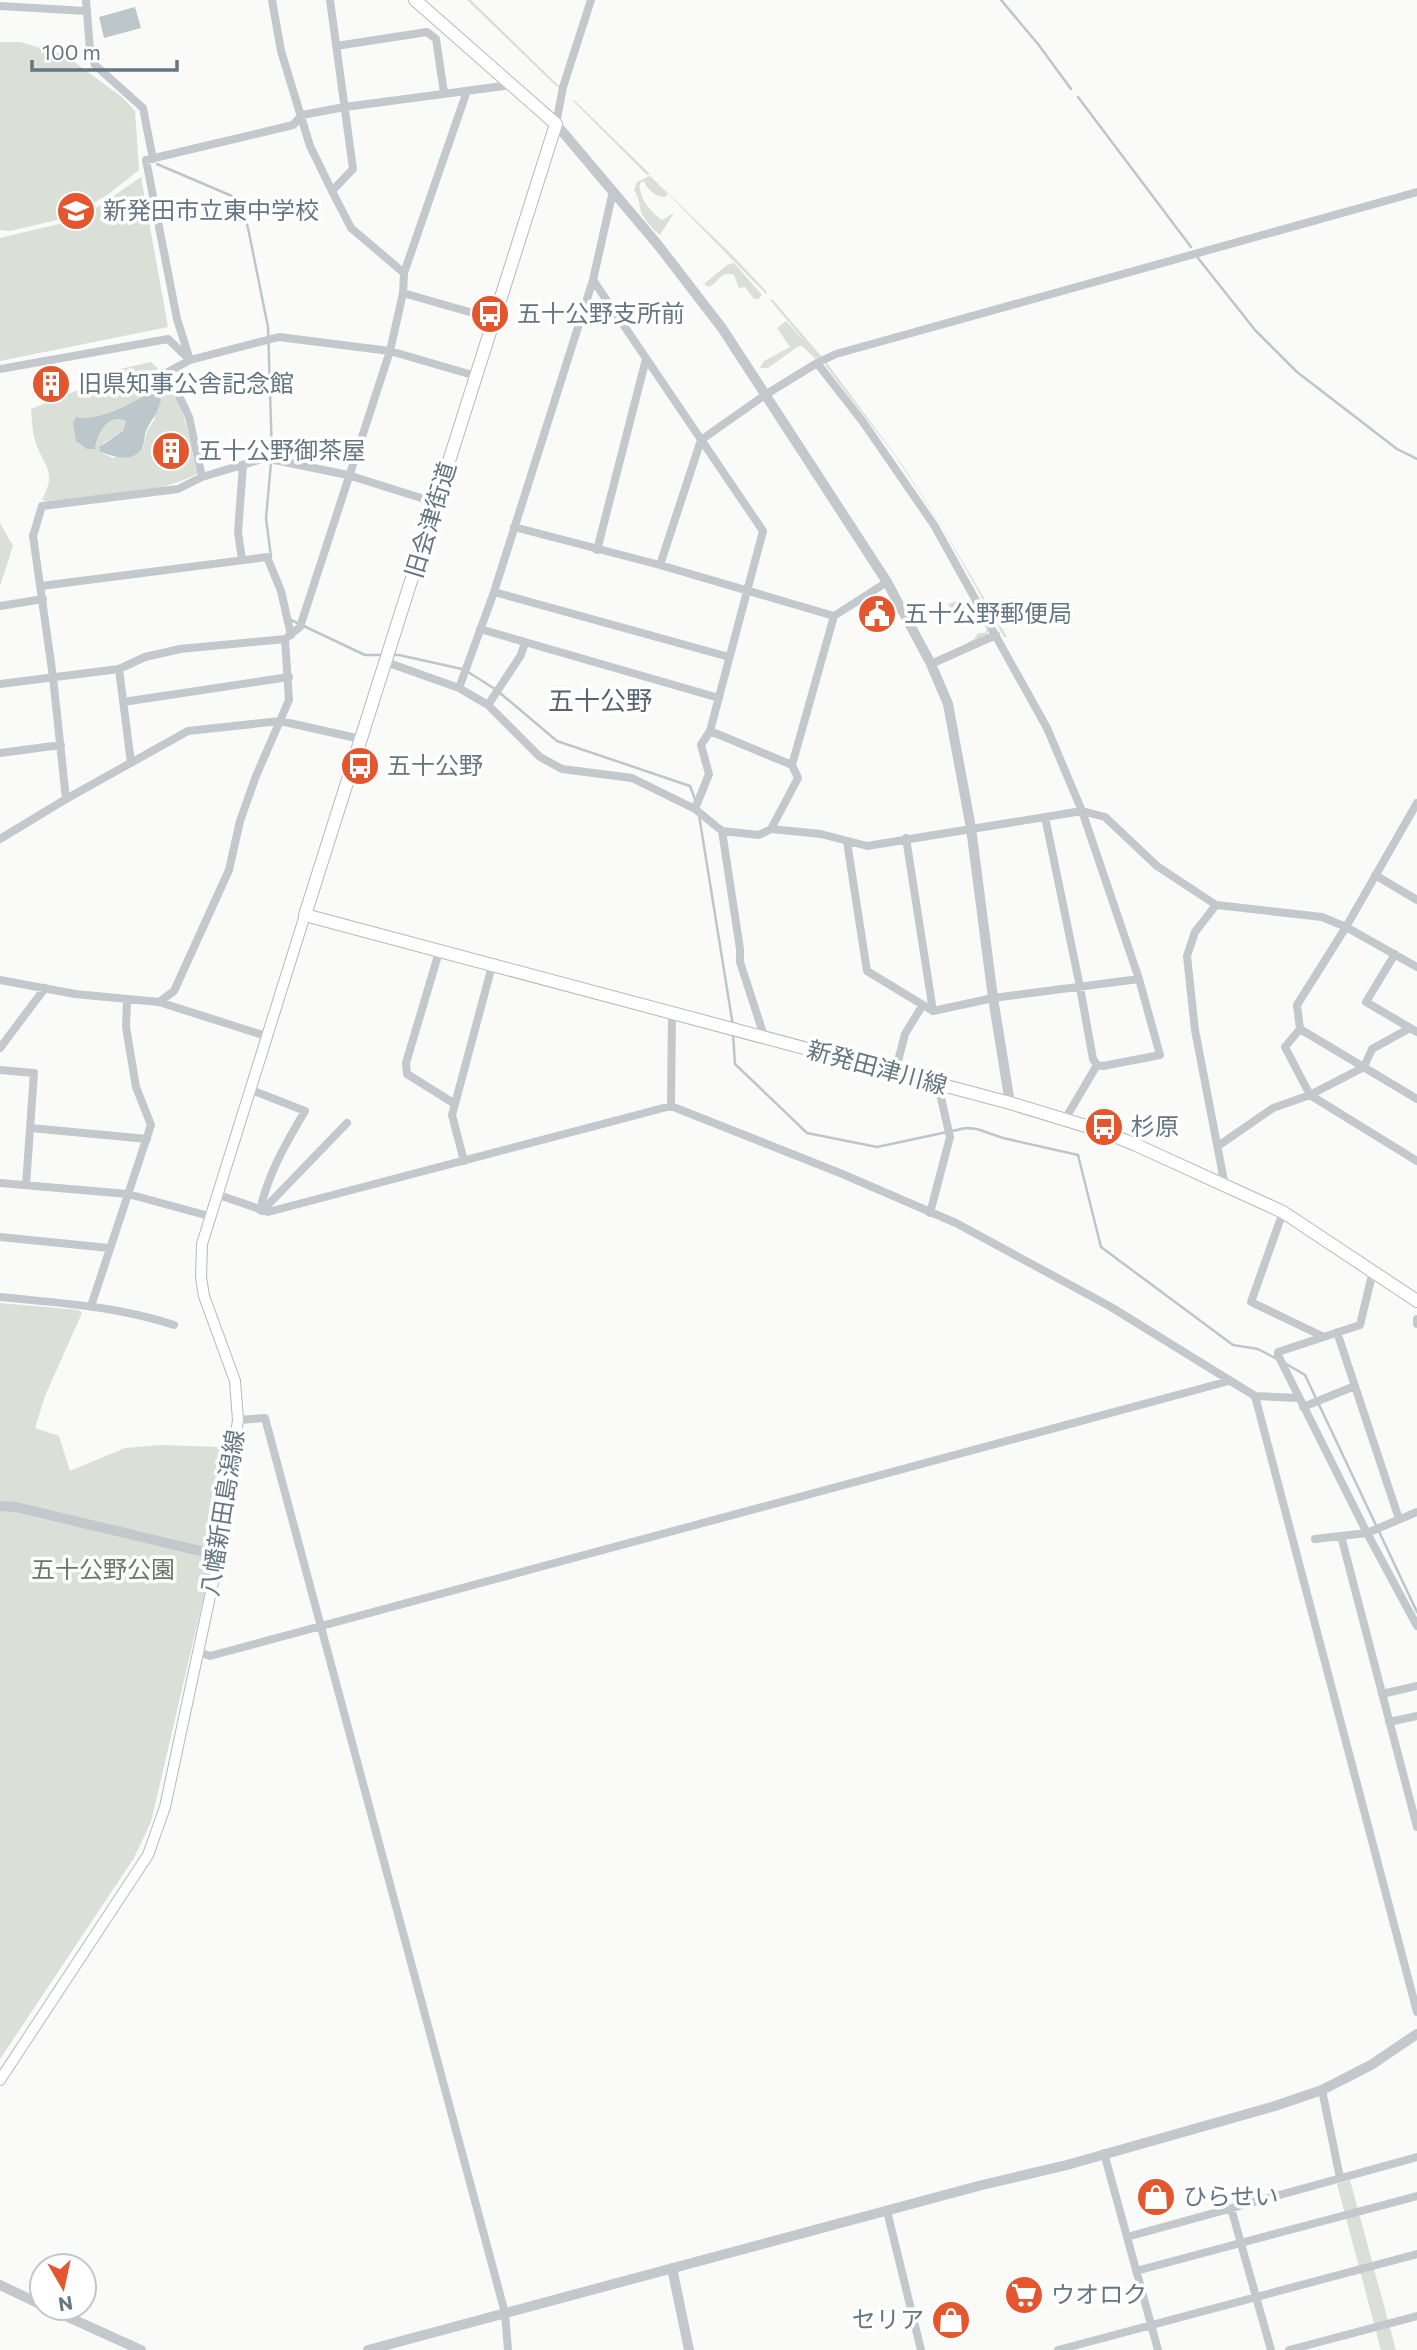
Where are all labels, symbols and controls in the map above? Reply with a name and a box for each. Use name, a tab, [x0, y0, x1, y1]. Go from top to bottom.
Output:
scale bar	[32, 28, 177, 72]
text: 100 m	[42, 39, 101, 64]
school or university icon: 新発田市立東中学校	[55, 190, 97, 232]
place label: 新発田市立東中学校	[103, 195, 319, 224]
bus stop icon: 五十公野支所前	[469, 293, 511, 335]
place label: 五十公野支所前	[517, 298, 685, 327]
building icon: 旧県知事公舎記念館	[30, 363, 72, 405]
place label: 旧県知事公舎記念館	[78, 368, 294, 397]
building icon: 五十公野御茶屋	[150, 430, 192, 472]
place label: 五十公野御茶屋	[198, 435, 366, 464]
street label: 旧会津街道	[398, 458, 461, 581]
public building icon: 五十公野郵便局	[856, 593, 898, 635]
place label: 五十公野郵便局	[904, 598, 1072, 627]
district label: 五十公野	[548, 684, 652, 715]
bus stop icon: 五十公野	[339, 745, 381, 787]
place label: 五十公野	[387, 750, 483, 779]
street label: 新発田津川線	[804, 1034, 951, 1099]
bus stop icon: 杉原	[1083, 1106, 1125, 1148]
place label: 杉原	[1131, 1111, 1179, 1140]
street label: 八幡新田島潟線	[194, 1428, 249, 1598]
park label: 五十公野公園	[31, 1554, 175, 1583]
shop icon: ひらせい	[1135, 2176, 1177, 2218]
place label: ひらせい	[1183, 2181, 1279, 2210]
north arrow	[28, 2252, 98, 2322]
supermarket icon: ウオロク	[1003, 2274, 1045, 2316]
place label: ウオロク	[1051, 2279, 1147, 2308]
text: N	[57, 2292, 75, 2317]
shop icon: セリア	[930, 2299, 972, 2341]
place label: セリア	[852, 2304, 924, 2333]

